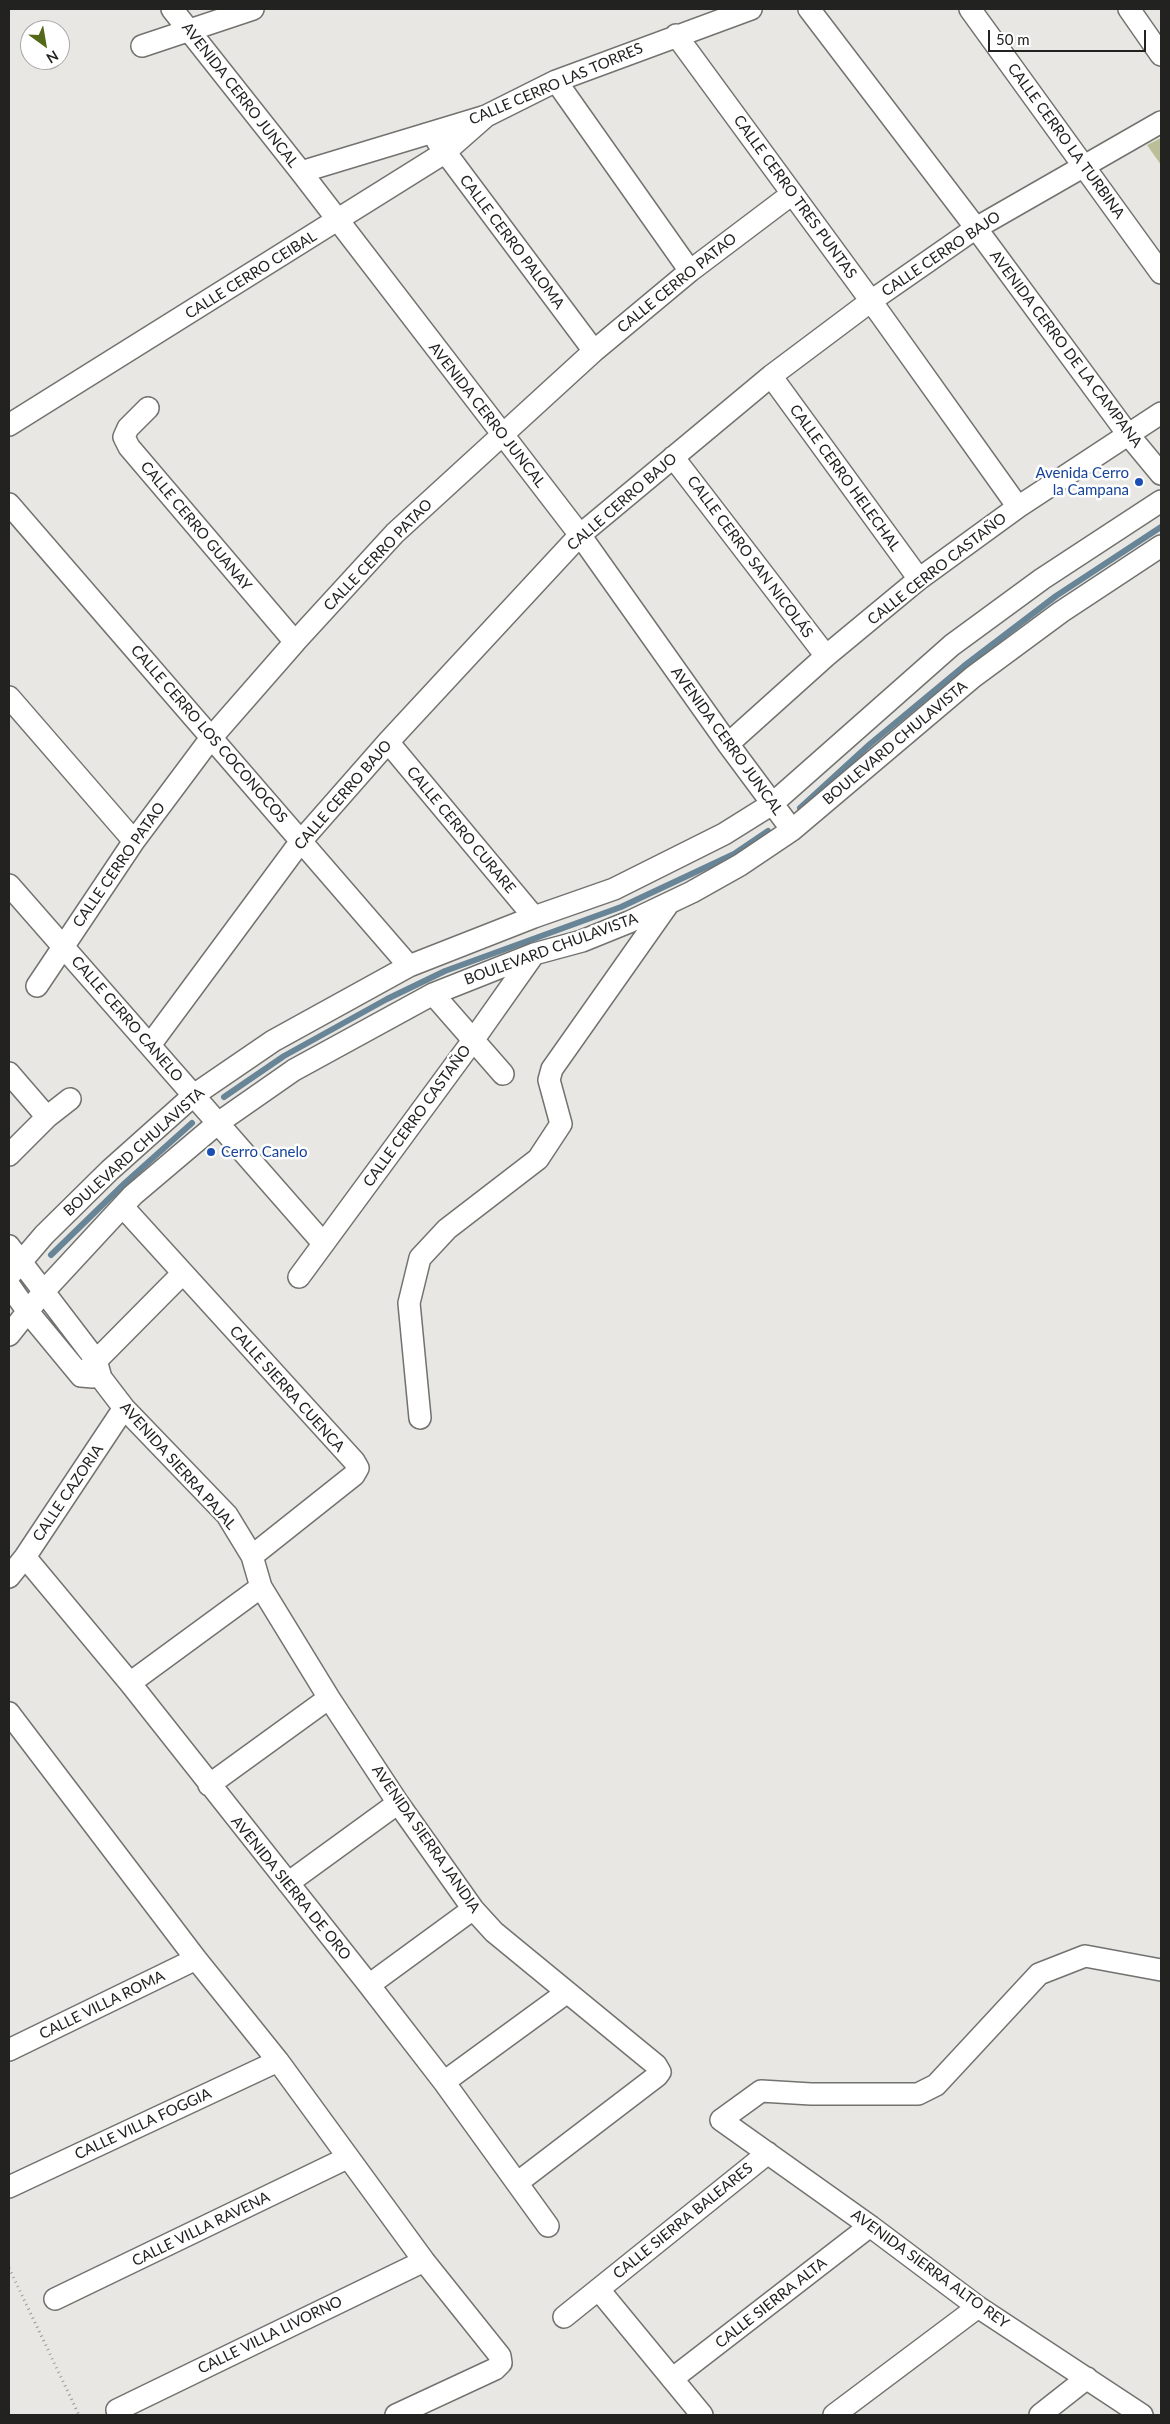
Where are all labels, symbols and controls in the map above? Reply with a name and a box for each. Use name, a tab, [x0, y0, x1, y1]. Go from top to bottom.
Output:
street label: AVENIDA CERRO JUNCAL	[178, 19, 302, 171]
north arrow	[20, 20, 70, 70]
scale bar	[990, 20, 1148, 52]
text: 50 m	[996, 30, 1030, 48]
street label: CALLE CERRO LAS TORRES	[466, 39, 646, 129]
text: N	[44, 47, 62, 67]
street label: CALLE CERRO LA TURBINA	[1004, 60, 1128, 222]
street label: CALLE CERRO TRES PUNTAS	[730, 112, 860, 282]
street label: CALLE CERRO PALOMA	[456, 171, 568, 313]
street label: CALLE CERRO BAJO	[878, 208, 1004, 300]
street label: CALLE CERRO CEIBAL	[182, 227, 320, 323]
street label: CALLE CERRO PATAO	[614, 229, 740, 337]
street label: AVENIDA CERRO DE LA CAMPANA	[986, 247, 1146, 451]
street label: AVENIDA CERRO JUNCAL	[425, 339, 549, 491]
street label: CALLE CERRO HELECHAL	[786, 401, 904, 555]
street label: CALLE CERRO BAJO	[564, 449, 680, 555]
street label: CALLE CERRO GUANAY	[137, 458, 255, 594]
place label: Avenida Cerro la Campana	[1035, 464, 1129, 499]
street label: CALLE CERRO SAN NICOLÁS	[683, 472, 817, 642]
marker: Avenida Cerro la Campana	[1133, 476, 1145, 488]
street label: CALLE CERRO PATAO	[320, 495, 436, 615]
street label: CALLE CERRO CASTAÑO	[864, 509, 1010, 629]
street label: CALLE CERRO LOS COCONOCOS	[127, 641, 291, 827]
street label: AVENIDA CERRO JUNCAL	[667, 663, 787, 819]
street label: BOULEVARD CHULAVISTA	[819, 677, 971, 809]
street label: CALLE CERRO BAJO	[290, 737, 396, 853]
street label: CALLE CERRO CURARE	[403, 763, 519, 897]
street label: CALLE CERRO PATAO	[69, 799, 169, 931]
street label: BOULEVARD CHULAVISTA	[462, 909, 640, 989]
street label: CALLE CERRO CANELO	[67, 952, 187, 1086]
street label: CALLE CERRO CASTAÑO	[359, 1042, 475, 1190]
street label: BOULEVARD CHULAVISTA	[60, 1084, 208, 1220]
place label: Cerro Canelo	[221, 1143, 308, 1161]
marker: Cerro Canelo	[205, 1146, 217, 1158]
street label: CALLE SIERRA CUENCA	[226, 1322, 348, 1456]
street label: AVENIDA SIERRA PAJAL	[116, 1399, 240, 1533]
street label: CALLE CAZORIA	[29, 1441, 107, 1545]
street label: AVENIDA SIERRA JANDIA	[368, 1762, 484, 1916]
street label: AVENIDA SIERRA DE ORO	[227, 1812, 355, 1964]
street label: CALLE VILLA ROMA	[36, 1967, 168, 2043]
street label: CALLE VILLA FOGGIA	[72, 2084, 214, 2164]
street label: CALLE SIERRA BALEARES	[610, 2159, 756, 2283]
street label: CALLE VILLA RAVENA	[129, 2188, 273, 2270]
street label: AVENIDA SIERRA ALTO REY	[848, 2206, 1012, 2332]
street label: CALLE SIERRA ALTA	[712, 2254, 830, 2352]
street label: CALLE VILLA LIVORNO	[195, 2292, 345, 2378]

